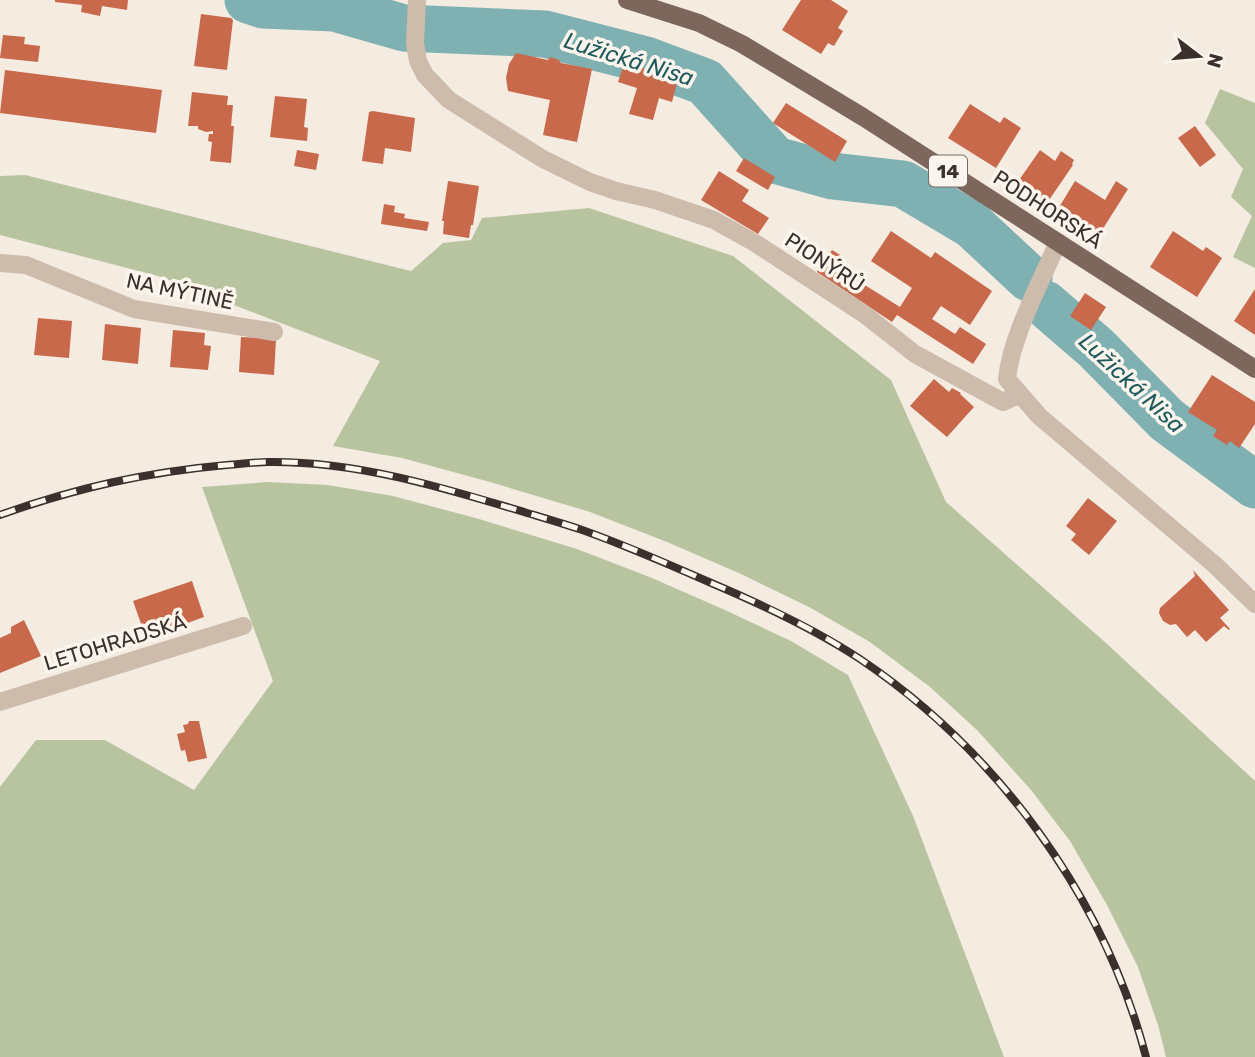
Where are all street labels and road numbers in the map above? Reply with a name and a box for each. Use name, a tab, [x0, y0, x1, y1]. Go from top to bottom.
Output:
road number: 14	[929, 155, 967, 186]
street label: PODHORSKÁ	[989, 165, 1107, 253]
street label: PIONÝRŮ	[780, 227, 870, 297]
street label: NA MÝTINĚ	[124, 267, 236, 315]
street label: LETOHRADSKÁ	[41, 608, 189, 676]

